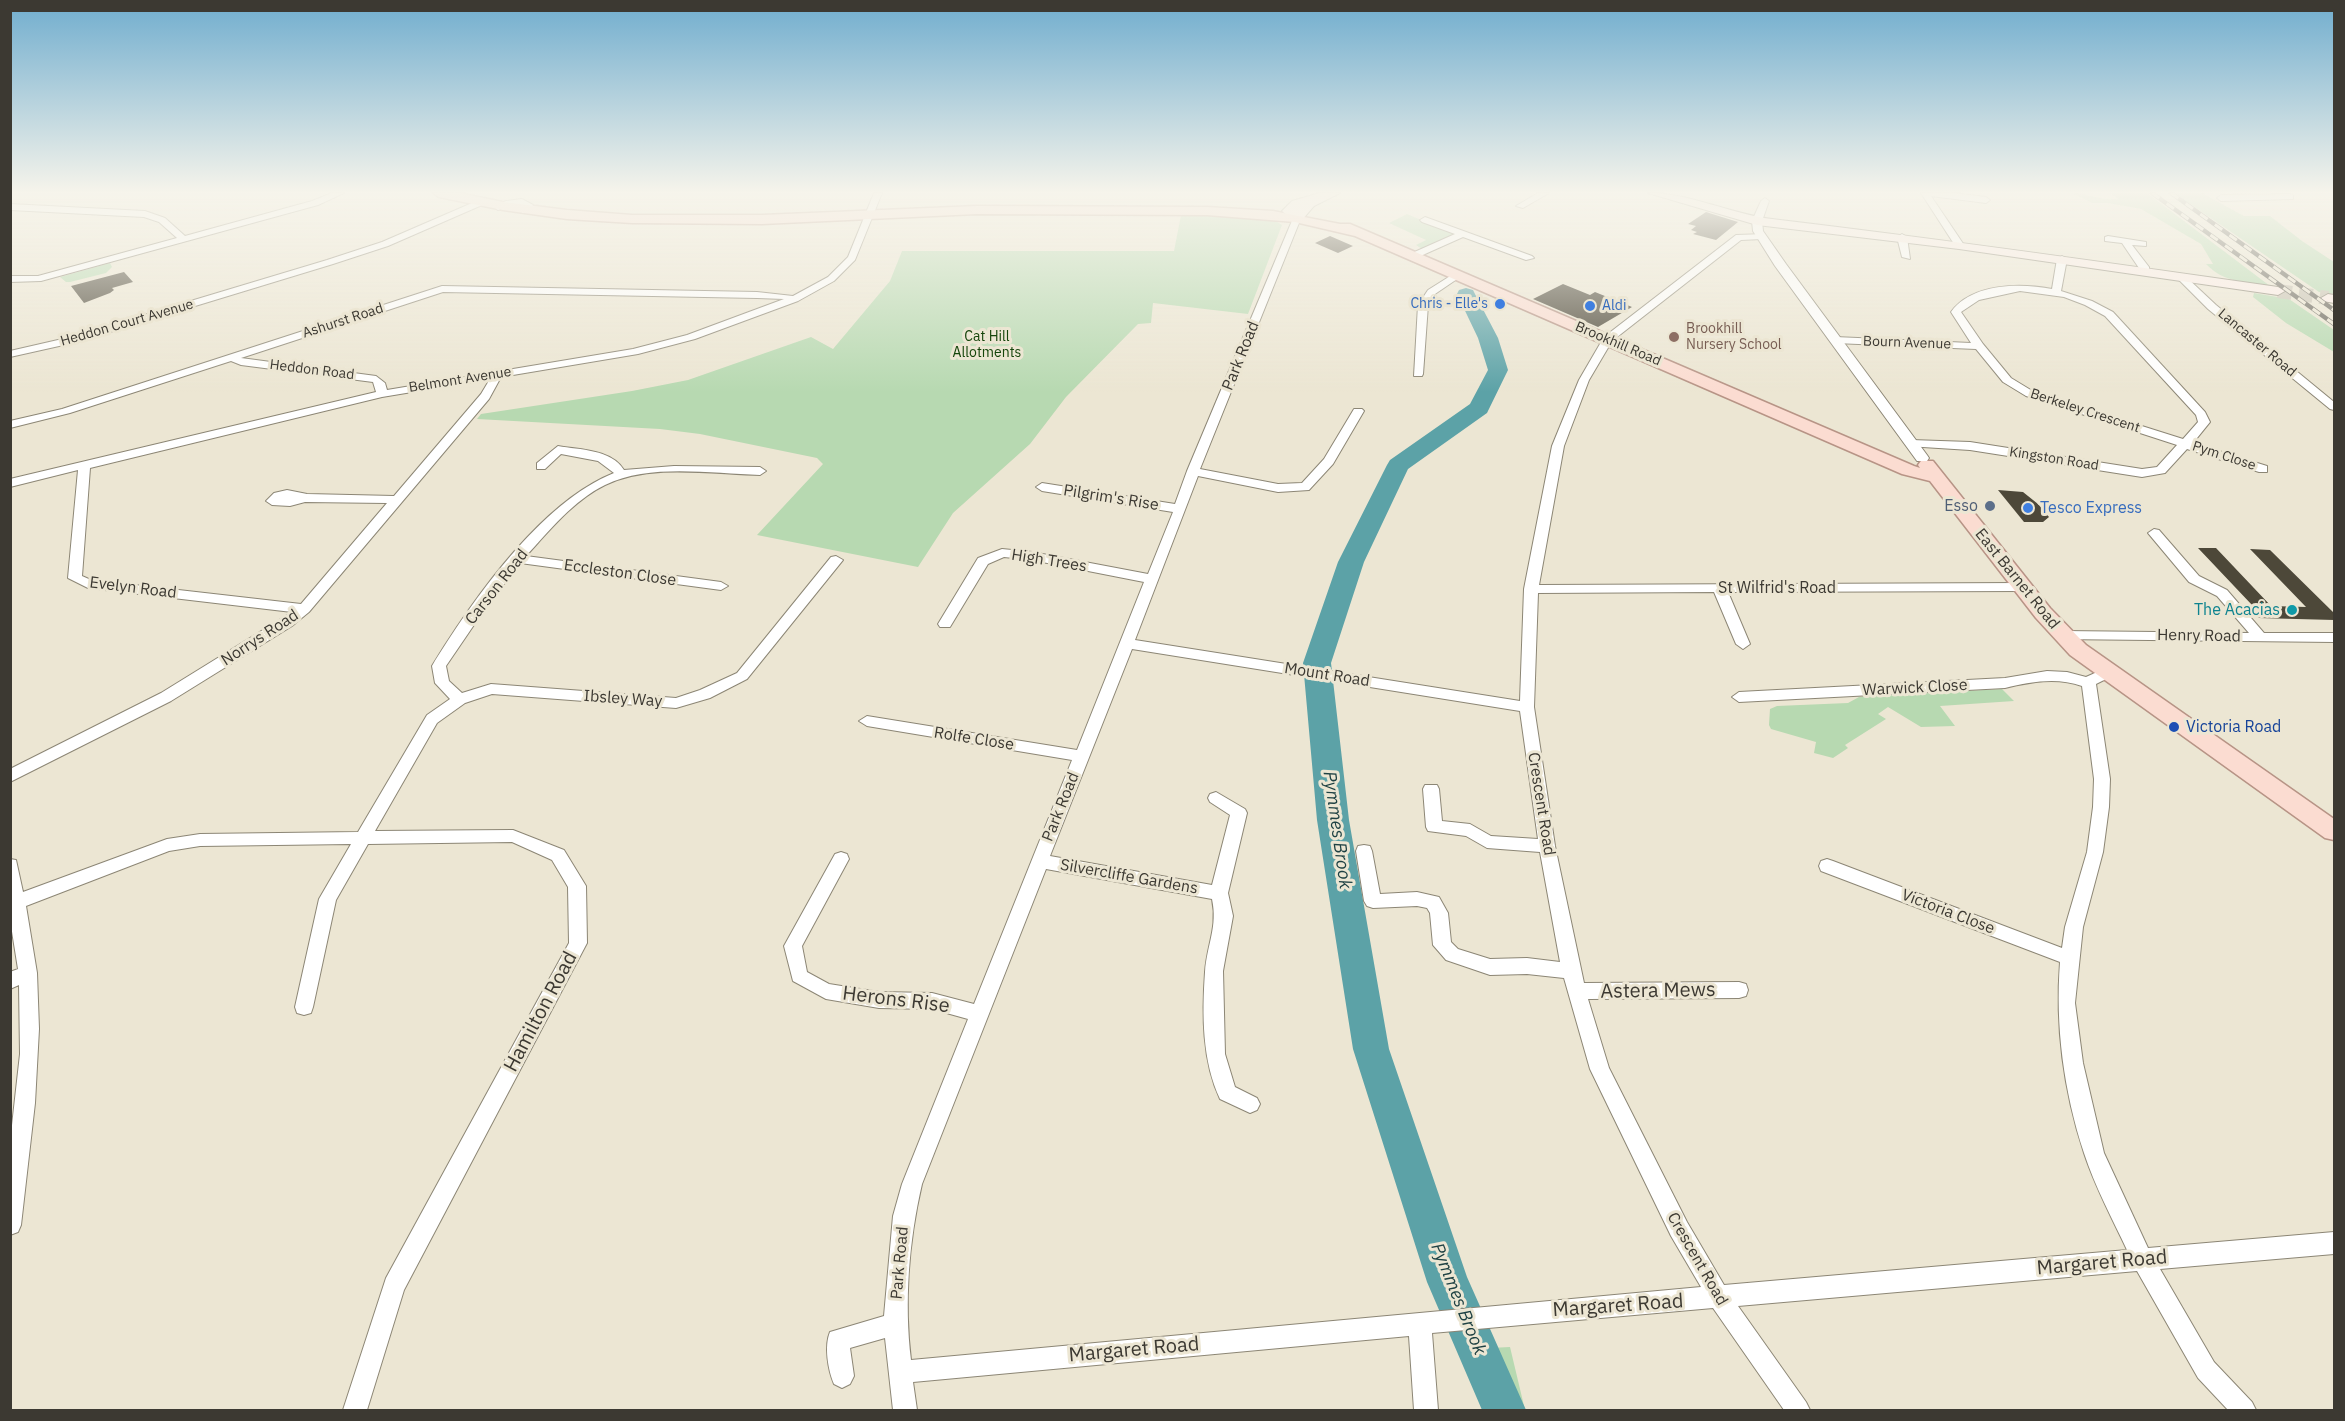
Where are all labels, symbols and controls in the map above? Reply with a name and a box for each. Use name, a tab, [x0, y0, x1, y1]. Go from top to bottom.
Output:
street label: Heddon Court Avenue	[59, 296, 195, 350]
place label: Chris - Elle's	[1410, 296, 1488, 312]
marker: Chris - Elle's	[1493, 297, 1507, 311]
place label: Aldi	[1602, 298, 1626, 314]
marker: Aldi	[1583, 299, 1597, 313]
street label: Ashurst Road	[300, 300, 386, 342]
street label: Lancaster Road	[2215, 305, 2299, 381]
street label: Brookhill Road	[1572, 318, 1664, 370]
street label: Park Road	[1218, 319, 1264, 393]
place label: Brookhill Nursery School	[1686, 321, 1782, 354]
park label: Cat Hill Allotments	[953, 329, 1021, 362]
marker: Brookhill Nursery School	[1667, 330, 1681, 344]
street label: Bourn Avenue	[1863, 333, 1951, 353]
street label: Heddon Road	[269, 356, 355, 384]
street label: Belmont Avenue	[408, 364, 512, 396]
street label: Berkeley Crescent	[2028, 385, 2142, 437]
street label: Pym Close	[2190, 438, 2258, 474]
street label: Kingston Road	[2008, 444, 2100, 474]
street label: Pilgrim's Rise	[1062, 481, 1160, 515]
place label: Esso	[1944, 496, 1978, 516]
place label: Tesco Express	[2040, 498, 2142, 518]
marker: Esso	[1983, 499, 1997, 513]
marker: Tesco Express	[2021, 501, 2035, 515]
street label: East Barnet Road	[1971, 525, 2063, 633]
street label: Carson Road	[461, 545, 533, 629]
street label: High Trees	[1010, 546, 1088, 576]
street label: Eccleston Close	[563, 556, 677, 590]
street label: Evelyn Road	[88, 573, 178, 603]
street label: St Wilfrid's Road	[1718, 578, 1836, 598]
place label: The Acacias	[2194, 600, 2280, 620]
marker: The Acacias	[2285, 603, 2299, 617]
street label: Norrys Road	[218, 606, 302, 670]
street label: Henry Road	[2157, 626, 2241, 646]
street label: Mount Road	[1283, 659, 1371, 691]
street label: Warwick Close	[1862, 676, 1968, 700]
street label: Ibsley Way	[583, 687, 663, 711]
place label: Victoria Road	[2186, 717, 2281, 737]
marker: Victoria Road	[2167, 720, 2181, 734]
street label: Rolfe Close	[933, 723, 1015, 755]
street label: Crescent Road	[1523, 751, 1559, 857]
street label: Park Road	[1038, 770, 1084, 844]
water label: Pymmes Brook	[1318, 770, 1356, 890]
street label: Silvercliffe Gardens	[1059, 855, 1199, 899]
street label: Victoria Close	[1899, 885, 1997, 939]
street label: Hamilton Road	[499, 948, 583, 1076]
street label: Astera Mews	[1600, 978, 1716, 1004]
street label: Herons Rise	[841, 982, 951, 1018]
street label: Crescent Road	[1663, 1209, 1731, 1309]
street label: Park Road	[887, 1226, 913, 1300]
water label: Pymmes Brook	[1426, 1240, 1490, 1358]
street label: Margaret Road	[2036, 1245, 2168, 1281]
street label: Margaret Road	[1552, 1289, 1684, 1323]
street label: Margaret Road	[1068, 1332, 1200, 1368]

